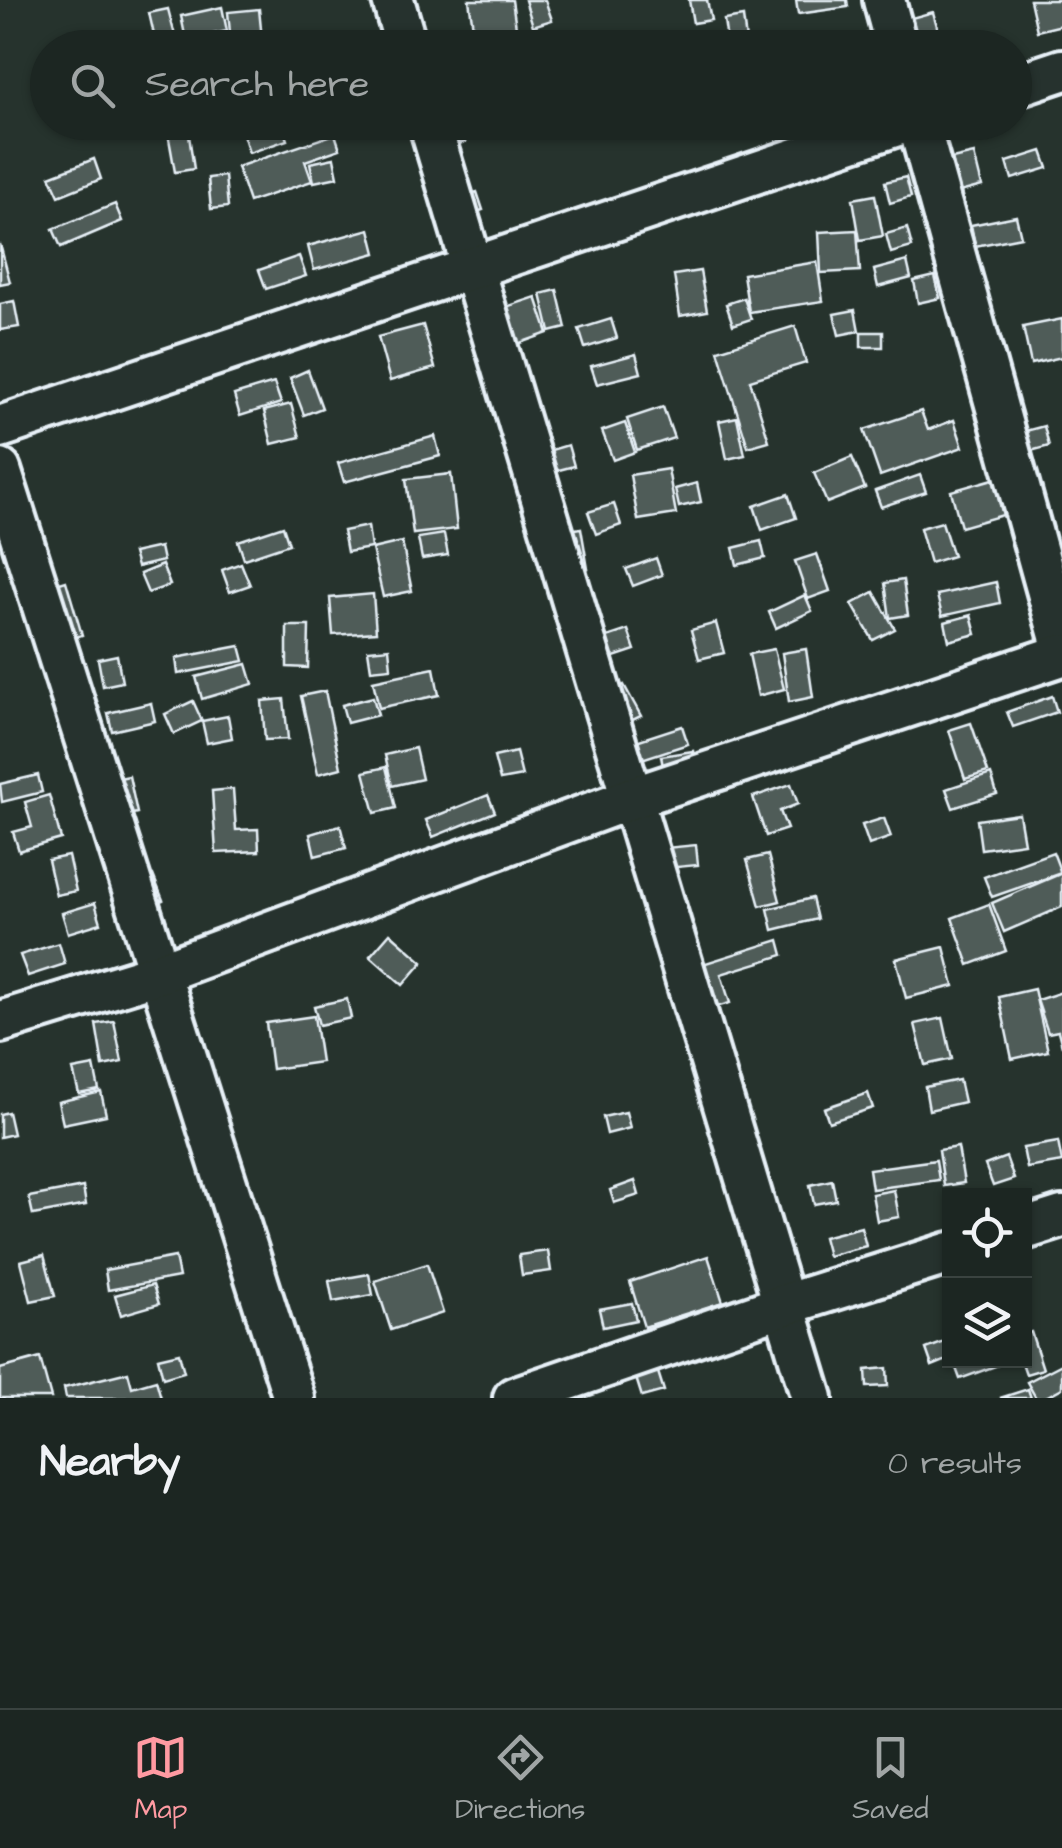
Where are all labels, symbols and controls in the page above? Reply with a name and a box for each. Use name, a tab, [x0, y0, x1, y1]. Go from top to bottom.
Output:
search box	[30, 30, 1032, 140]
icon: search	[65, 58, 120, 113]
text: Search here	[145, 59, 369, 111]
map controls	[942, 1188, 1032, 1368]
button: locate	[942, 1188, 1032, 1278]
button: layers	[942, 1278, 1032, 1368]
text: Nearby	[40, 1434, 180, 1492]
text: 0 results	[888, 1441, 1022, 1486]
tab: Map	[133, 1730, 188, 1829]
tab: Directions	[455, 1730, 585, 1829]
tab: Saved	[852, 1730, 929, 1829]

